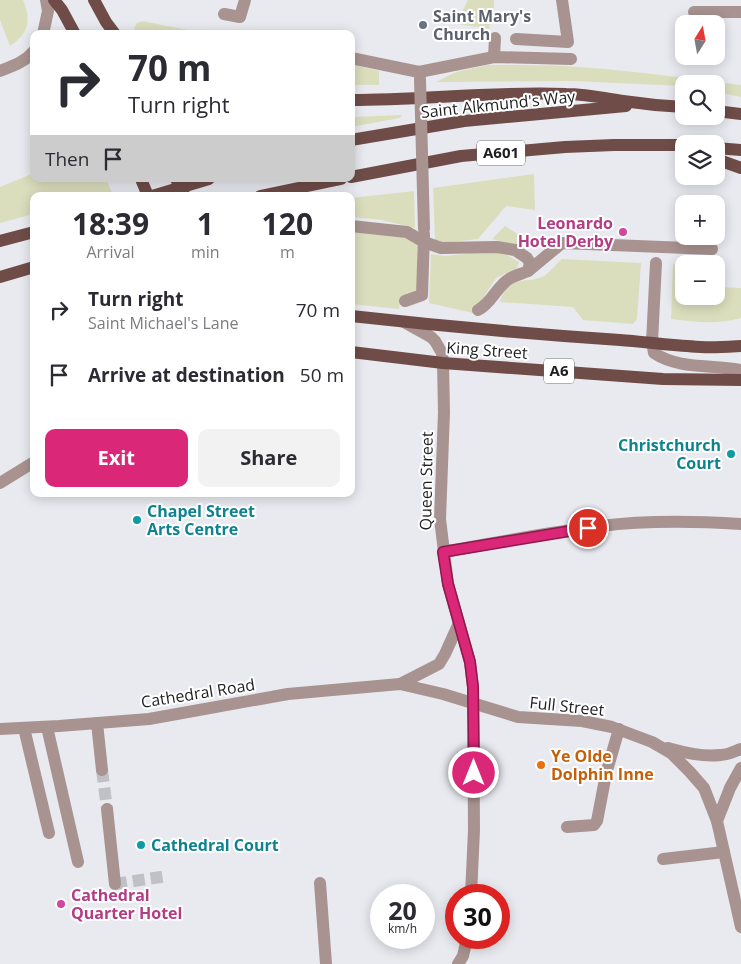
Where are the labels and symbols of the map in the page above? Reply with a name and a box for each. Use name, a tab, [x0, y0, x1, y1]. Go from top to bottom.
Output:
place label: Saint Mary's Church	[433, 5, 531, 45]
north arrow	[675, 15, 725, 65]
marker: Saint Mary's Church	[417, 19, 429, 31]
street label: Saint Alkmund's Way	[420, 85, 577, 123]
road number: A601	[477, 140, 525, 166]
place label: Leonardo Hotel Derby	[518, 212, 614, 252]
marker: Leonardo Hotel Derby	[617, 226, 629, 238]
street label: King Street	[446, 336, 529, 364]
road number: A6	[544, 358, 574, 384]
street label: Queen Street	[414, 431, 438, 531]
place label: Christchurch Court	[618, 434, 721, 474]
marker: Christchurch Court	[725, 448, 737, 460]
place label: Chapel Street Arts Centre	[147, 500, 255, 540]
pin	[567, 507, 609, 549]
marker: Chapel Street Arts Centre	[131, 514, 143, 526]
street label: Cathedral Road	[139, 673, 257, 713]
street label: Full Street	[529, 691, 606, 721]
place label: Ye Olde Dolphin Inne	[551, 745, 654, 785]
position arrow	[447, 746, 499, 798]
marker: Ye Olde Dolphin Inne	[535, 759, 547, 771]
place label: Cathedral Court	[151, 834, 279, 856]
marker: Cathedral Court	[135, 839, 147, 851]
place label: Cathedral Quarter Hotel	[71, 884, 182, 924]
speed limit sign: 30	[445, 884, 510, 949]
marker: Cathedral Quarter Hotel	[55, 898, 67, 910]

